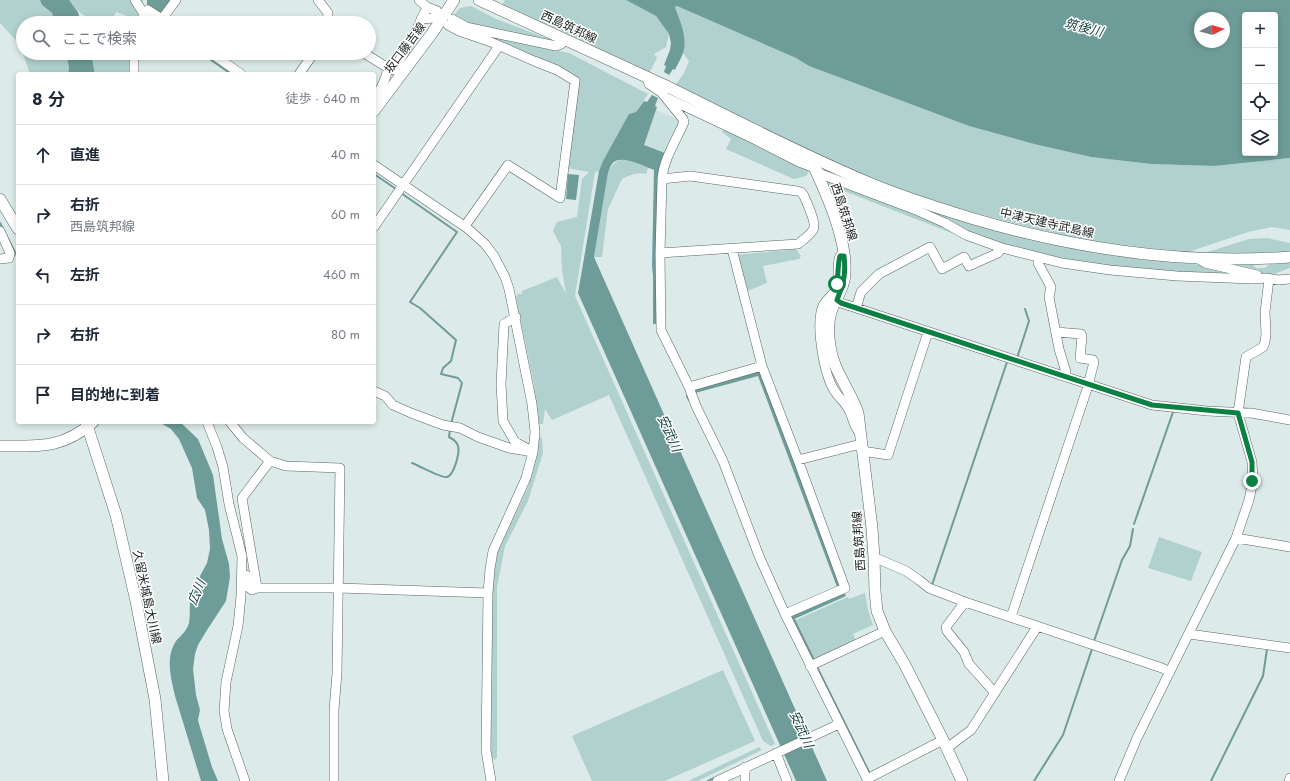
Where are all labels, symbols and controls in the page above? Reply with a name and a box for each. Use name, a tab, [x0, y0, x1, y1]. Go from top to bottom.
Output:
street label: 西島筑邦線	[538, 6, 600, 48]
north arrow	[1194, 12, 1230, 48]
map controls	[1242, 12, 1278, 156]
button: +	[1242, 12, 1278, 48]
water label: 筑後川	[1063, 14, 1107, 42]
search box	[16, 16, 376, 60]
street label: 坂口藤吉線	[380, 19, 430, 77]
icon: search	[30, 27, 52, 49]
text: ここで検索	[62, 28, 137, 50]
button: −	[1242, 48, 1278, 84]
button: locate	[1242, 84, 1278, 120]
text: 8 分	[32, 87, 65, 111]
text: 徒歩 · 640 m	[285, 89, 360, 108]
button: layers	[1242, 120, 1278, 156]
icon: ahead	[32, 144, 54, 166]
text: 直進	[70, 144, 100, 166]
text: 40 m	[331, 145, 360, 164]
street label: 西島筑邦線	[826, 181, 862, 243]
text: 右折	[70, 194, 100, 216]
street label: 中津天建寺武島線	[998, 203, 1096, 243]
icon: right	[32, 204, 54, 226]
text: 60 m	[331, 205, 360, 224]
text: 西島筑邦線	[70, 217, 135, 236]
icon: left	[32, 264, 54, 286]
text: 左折	[70, 264, 100, 286]
text: 460 m	[323, 265, 360, 284]
route start	[828, 275, 846, 293]
icon: right	[32, 324, 54, 346]
text: 右折	[70, 324, 100, 346]
text: 80 m	[331, 325, 360, 344]
icon: arrive	[32, 384, 54, 406]
text: 目的地に到着	[70, 384, 160, 406]
water label: 安武川	[653, 412, 687, 457]
route end	[1243, 472, 1261, 490]
street label: 西島筑邦線	[848, 510, 870, 572]
street label: 久留米城島大川線	[128, 548, 166, 646]
water label: 広川	[183, 575, 211, 608]
water label: 安武川	[785, 708, 819, 753]

